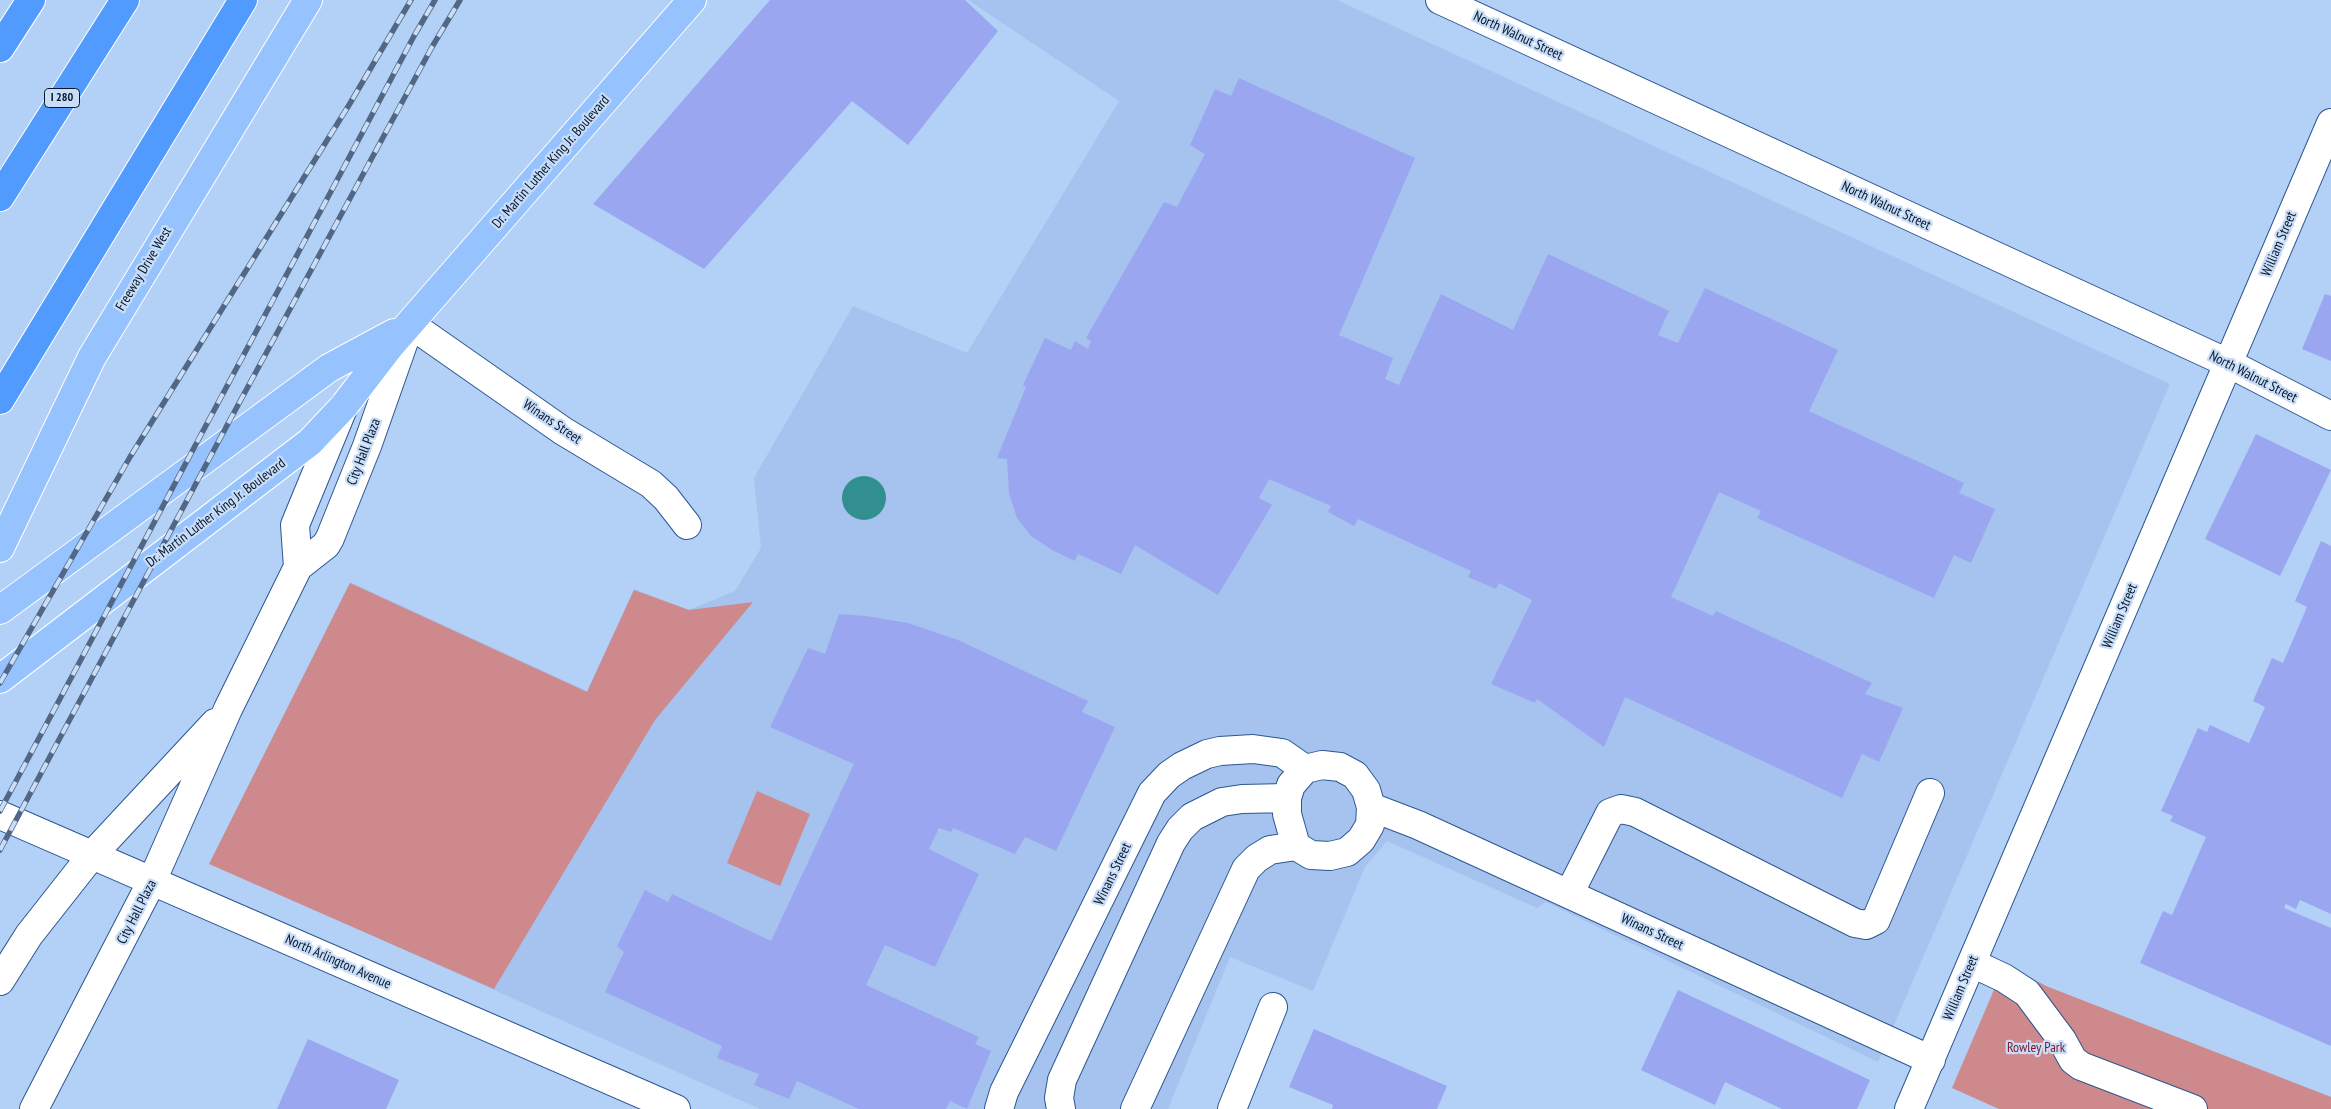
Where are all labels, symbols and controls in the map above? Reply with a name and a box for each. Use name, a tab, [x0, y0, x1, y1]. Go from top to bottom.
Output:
street label: North Walnut Street	[1471, 8, 1565, 64]
road number: I 280	[44, 89, 80, 108]
street label: Dr. Martin Luther King Jr. Boulevard	[489, 92, 613, 232]
street label: North Walnut Street	[1839, 178, 1933, 234]
street label: William Street	[2258, 209, 2300, 279]
street label: Freeway Drive West	[112, 224, 176, 314]
street label: North Walnut Street	[2206, 348, 2300, 406]
street label: Winans Street	[520, 396, 584, 448]
street label: City Hall Plaza	[344, 416, 384, 488]
street label: Dr. Martin Luther King Jr. Boulevard	[143, 455, 289, 571]
street label: William Street	[2099, 581, 2141, 651]
street label: Winans Street	[1091, 840, 1135, 908]
street label: City Hall Plaza	[114, 877, 160, 947]
street label: Winans Street	[1618, 910, 1686, 954]
street label: North Arlington Avenue	[283, 931, 393, 993]
street label: William Street	[1940, 953, 1982, 1023]
park label: Rowley Park	[2007, 1040, 2065, 1056]

